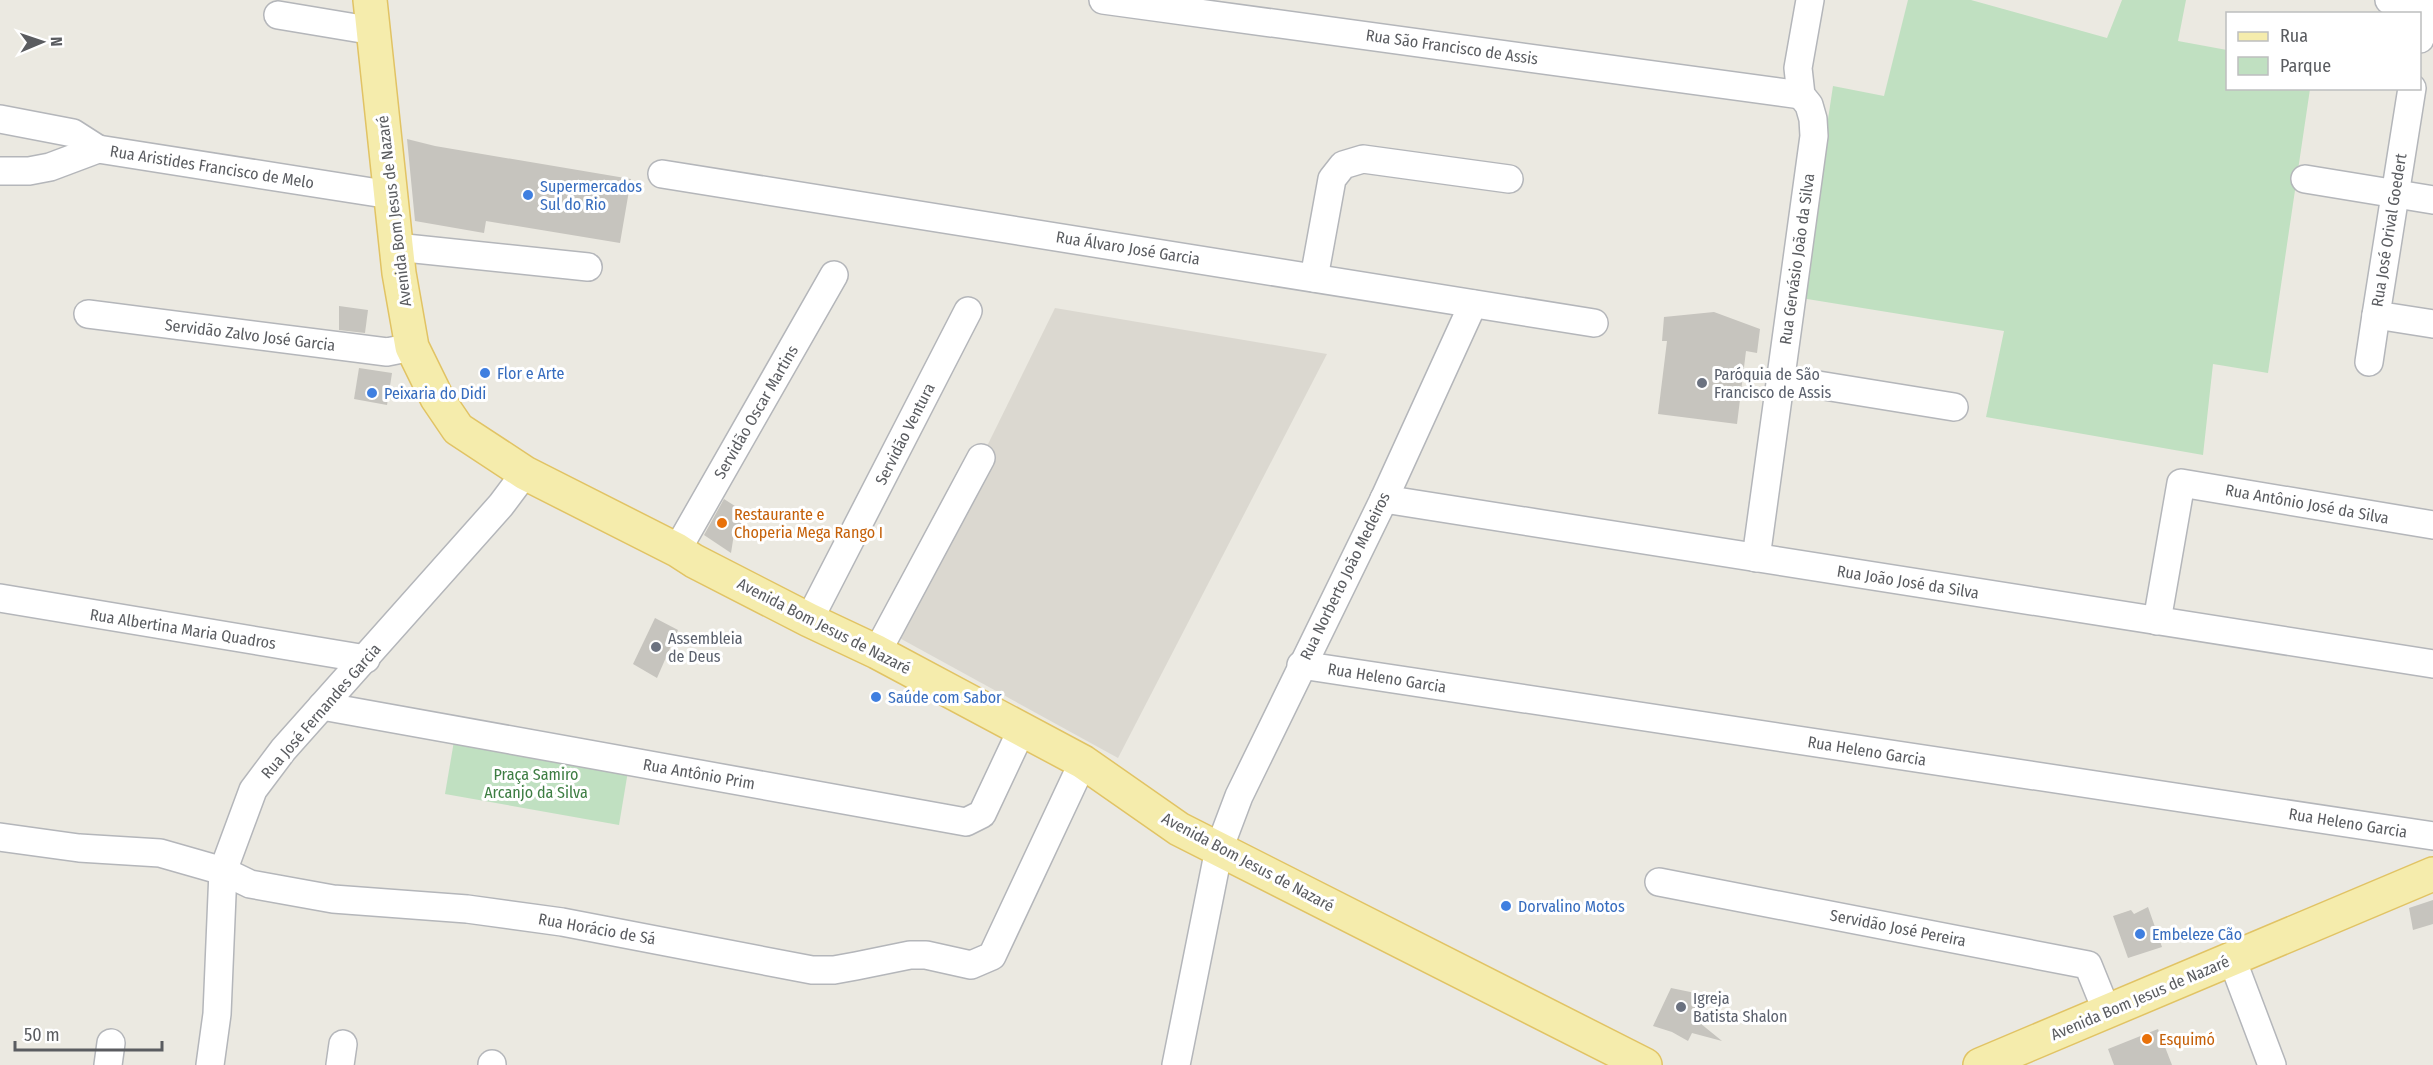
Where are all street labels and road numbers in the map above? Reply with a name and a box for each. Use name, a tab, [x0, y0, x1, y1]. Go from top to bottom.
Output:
street label: Rua São Francisco de Assis	[1365, 25, 1540, 69]
street label: Avenida Bom Jesus de Nazaré	[373, 114, 415, 308]
street label: Rua Aristides Francisco de Melo	[109, 141, 315, 193]
street label: Rua José Orival Goedert	[2367, 151, 2411, 308]
street label: Rua Gervásio João da Silva	[1776, 172, 1818, 346]
street label: Rua Álvaro José Garcia	[1055, 227, 1201, 269]
street label: Servidão Zalvo José Garcia	[164, 315, 336, 355]
street label: Servidão Oscar Martins	[710, 342, 802, 482]
street label: Servidão Ventura	[871, 380, 939, 488]
street label: Rua Antônio José da Silva	[2224, 480, 2390, 528]
street label: Rua Norberto João Medeiros	[1296, 489, 1394, 663]
street label: Rua João José da Silva	[1836, 561, 1981, 603]
street label: Avenida Bom Jesus de Nazaré	[734, 574, 914, 678]
street label: Rua Albertina Maria Quadros	[89, 605, 278, 653]
street label: Rua José Fernandes Garcia	[257, 640, 385, 782]
street label: Rua Heleno Garcia	[1326, 659, 1448, 697]
street label: Rua Heleno Garcia	[1806, 732, 1928, 770]
street label: Rua Antônio Prim	[641, 755, 757, 793]
street label: Rua Heleno Garcia	[2287, 804, 2409, 842]
street label: Avenida Bom Jesus de Nazaré	[1159, 809, 1337, 916]
street label: Servidão José Pereira	[1828, 905, 1968, 951]
street label: Rua Horácio de Sá	[537, 909, 657, 949]
street label: Avenida Bom Jesus de Nazaré	[2048, 952, 2232, 1044]

